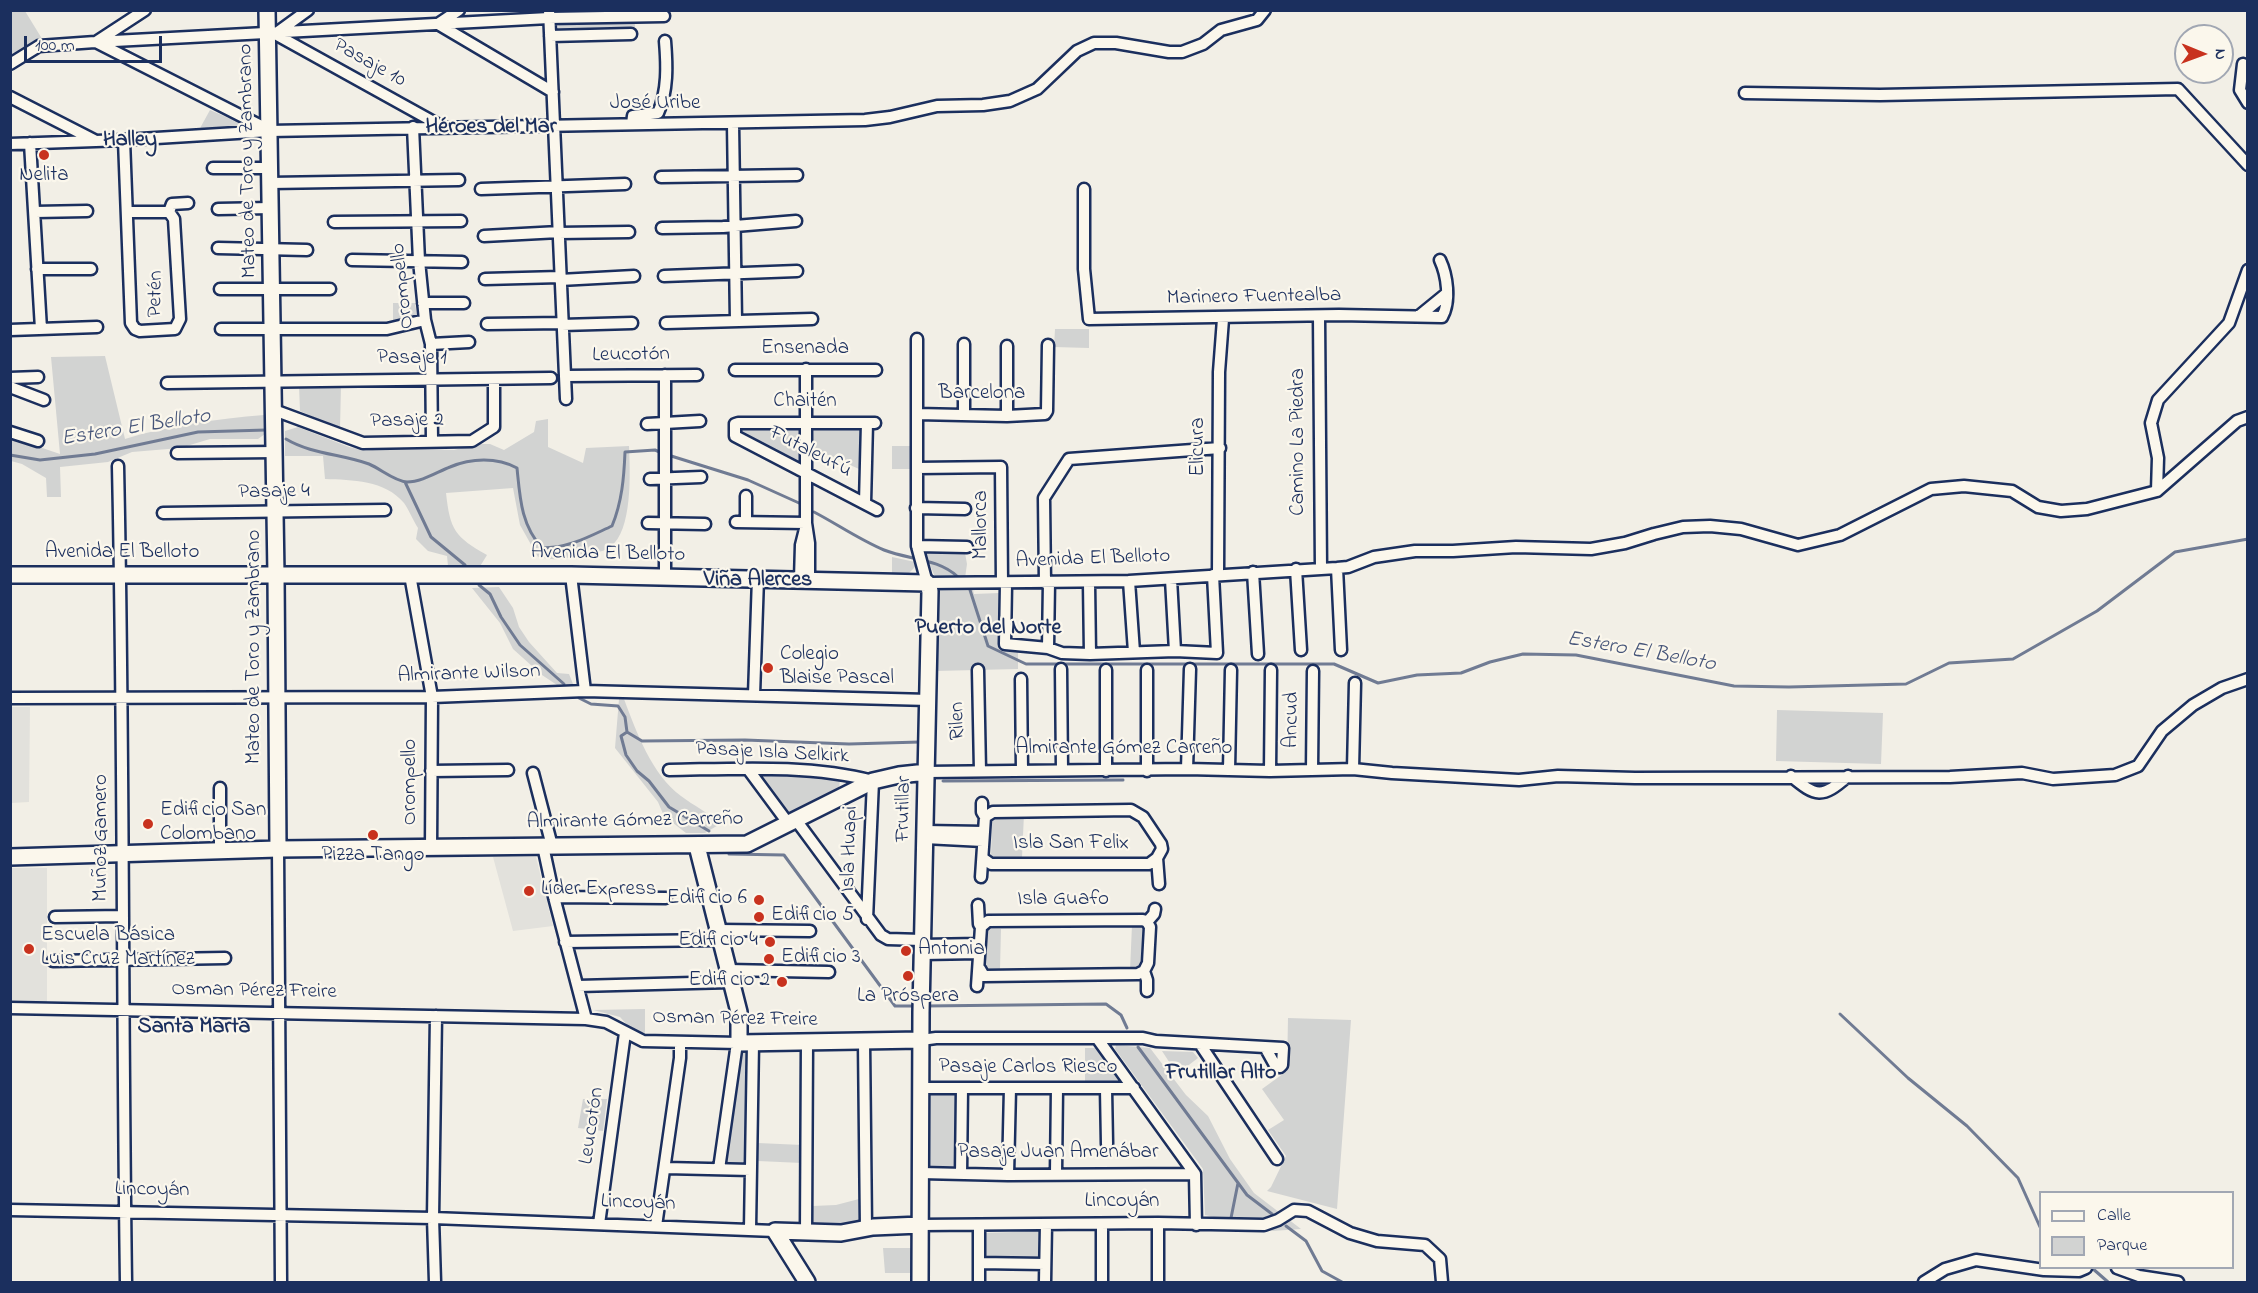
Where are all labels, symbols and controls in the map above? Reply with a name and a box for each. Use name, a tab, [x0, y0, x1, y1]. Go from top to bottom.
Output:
scale bar	[27, 24, 165, 62]
north arrow	[2174, 24, 2234, 84]
text: 100 m	[35, 33, 75, 59]
street label: Pasaje 10	[328, 34, 410, 94]
street label: Mateo de Toro y Zambrano	[234, 43, 264, 279]
text: N	[2208, 49, 2232, 60]
street label: José Uribe	[610, 92, 700, 118]
district label: Héroes del Mar	[426, 115, 556, 141]
district label: Halley	[103, 128, 157, 154]
marker: Nelita	[37, 148, 51, 162]
place label: Nelita	[19, 164, 69, 190]
street label: Orompello	[387, 242, 421, 330]
street label: Petén	[144, 270, 170, 318]
street label: Marinero Fuentealba	[1167, 284, 1341, 312]
street label: Ensenada	[761, 337, 849, 363]
street label: Leucotón	[592, 343, 670, 369]
street label: Pasaje 1	[377, 347, 447, 373]
street label: Camino La Piedra	[1287, 368, 1313, 516]
street label: Barcelona	[939, 382, 1025, 408]
street label: Chaitén	[773, 390, 837, 416]
water label: Estero El Belloto	[60, 404, 212, 454]
street label: Pasaje 2	[370, 409, 444, 435]
street label: Elicura	[1187, 417, 1213, 477]
street label: Futaleufú	[765, 422, 855, 484]
street label: Pasaje 4	[238, 480, 310, 506]
street label: Mallorca	[970, 490, 996, 560]
street label: Mateo de Toro y Zambrano	[243, 530, 269, 764]
street label: Avenida El Belloto	[45, 541, 199, 567]
street label: Avenida El Belloto	[530, 541, 686, 569]
street label: Avenida El Belloto	[1015, 545, 1171, 575]
district label: Viña Alerces	[704, 568, 812, 594]
district label: Puerto del Norte	[915, 616, 1061, 642]
water label: Estero El Belloto	[1565, 627, 1717, 679]
place label: Colegio Blaise Pascal	[780, 643, 894, 693]
street label: Almirante Wilson	[397, 660, 541, 690]
marker: Colegio Blaise Pascal	[761, 661, 775, 675]
street label: Ancud	[1280, 692, 1306, 748]
street label: Rilen	[946, 701, 972, 741]
street label: Pasaje Isla Selkirk	[694, 737, 850, 771]
street label: Almirante Gómez Carreño	[1016, 737, 1232, 763]
street label: Orompello	[399, 739, 425, 825]
street label: Muñoz Gamero	[90, 774, 116, 902]
street label: Frutillar	[892, 776, 918, 842]
place label: Edificio San Colombano	[160, 799, 266, 849]
street label: Isla Huapi	[837, 805, 865, 893]
street label: Almirante Gómez Carreño	[526, 808, 744, 836]
marker: Edificio San Colombano	[141, 817, 155, 831]
marker: Pizza Tango	[366, 828, 380, 842]
street label: Isla San Felix	[1013, 832, 1129, 858]
place label: Pizza Tango	[322, 844, 424, 870]
place label: Líder Express	[541, 878, 656, 904]
marker: Líder Express	[522, 884, 536, 898]
place label: Edificio 6	[667, 887, 747, 913]
street label: Isla Guafo	[1017, 888, 1109, 914]
marker: Edificio 6	[752, 893, 766, 907]
place label: Edificio 5	[771, 904, 854, 930]
marker: Edificio 5	[752, 910, 766, 924]
place label: Escuela Básica Luis Cruz Martínez	[41, 924, 194, 974]
place label: Edificio 4	[678, 929, 758, 955]
marker: Edificio 4	[763, 935, 777, 949]
place label: Antonia	[918, 938, 985, 964]
marker: Escuela Básica Luis Cruz Martínez	[22, 942, 36, 956]
marker: Antonia	[899, 944, 913, 958]
place label: Edificio 3	[781, 946, 861, 972]
marker: Edificio 3	[762, 952, 776, 966]
place label: Edificio 2	[688, 969, 770, 995]
marker: La Próspera	[901, 969, 915, 983]
marker: Edificio 2	[775, 975, 789, 989]
street label: Osman Pérez Freire	[171, 978, 337, 1006]
place label: La Próspera	[857, 985, 959, 1011]
street label: Osman Pérez Freire	[652, 1006, 818, 1034]
district label: Santa Marta	[138, 1015, 250, 1041]
street label: Pasaje Carlos Riesco	[939, 1056, 1117, 1082]
district label: Frutillar Alto	[1166, 1061, 1276, 1087]
street label: Leucotón	[575, 1086, 611, 1166]
street label: Pasaje Juan Amenábar	[958, 1141, 1158, 1167]
street label: Lincoyán	[114, 1178, 190, 1204]
street label: Lincoyán	[600, 1190, 676, 1218]
street label: Lincoyán	[1085, 1190, 1159, 1216]
legend	[2039, 1191, 2234, 1269]
text: Calle	[2097, 1203, 2131, 1229]
text: Parque	[2097, 1233, 2147, 1259]

